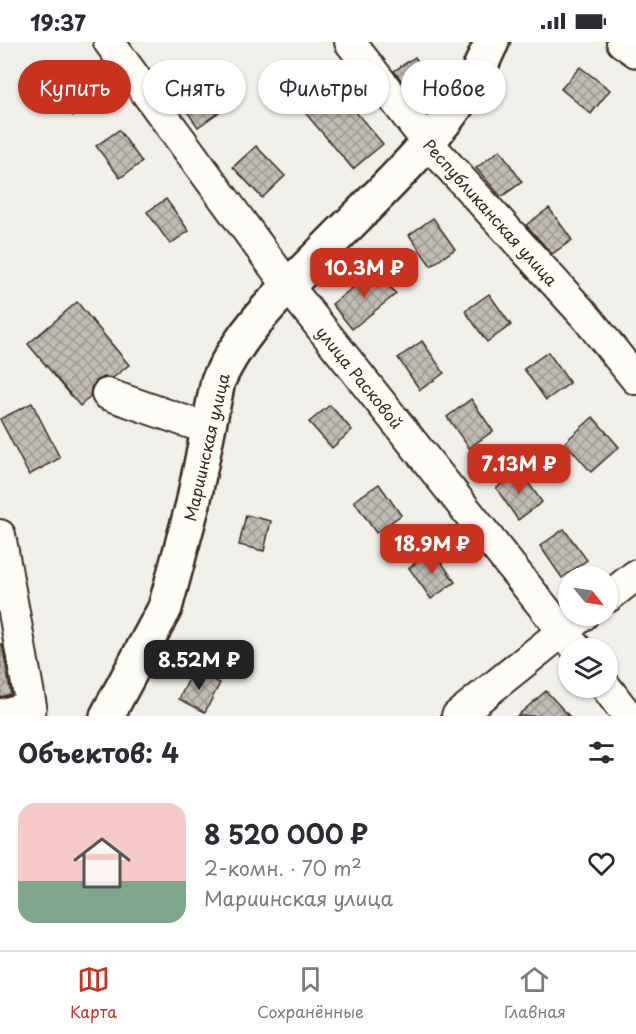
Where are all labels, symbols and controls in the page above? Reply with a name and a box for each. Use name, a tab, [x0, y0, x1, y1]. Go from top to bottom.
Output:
text: 19:37	[30, 5, 86, 38]
chip: Купить	[18, 60, 131, 114]
chip: Снять	[143, 60, 246, 114]
chip: Фильтры	[258, 60, 389, 114]
chip: Новое	[401, 60, 506, 114]
street label: Республиканская улица	[418, 133, 564, 291]
pin: 10.3M ₽	[309, 248, 419, 299]
text: 10.3M ₽	[324, 252, 404, 282]
street label: улица Расковой	[311, 321, 409, 433]
street label: Мариинская улица	[177, 371, 235, 523]
pin: 7.13M ₽	[464, 444, 574, 495]
text: 7.13M ₽	[481, 448, 557, 478]
pin: 18.9M ₽	[377, 524, 487, 575]
text: 18.9M ₽	[394, 528, 470, 558]
north arrow	[558, 566, 618, 626]
map controls	[558, 566, 618, 698]
button: layers	[558, 638, 618, 698]
pin: 8.52M ₽	[144, 640, 254, 691]
text: 8.52M ₽	[158, 644, 240, 674]
text: Объектов: 4	[18, 733, 179, 772]
icon: filters	[585, 736, 618, 769]
text: 8 520 000 ₽	[204, 814, 368, 853]
icon: home	[66, 827, 138, 899]
icon: heart	[585, 847, 618, 880]
text: 2-комн. · 70 m²	[204, 853, 362, 883]
text: Мариинская улица	[204, 883, 393, 913]
tab: Карта	[70, 963, 117, 1023]
tab: Сохранённые	[257, 963, 364, 1023]
tab: Главная	[504, 963, 566, 1023]

